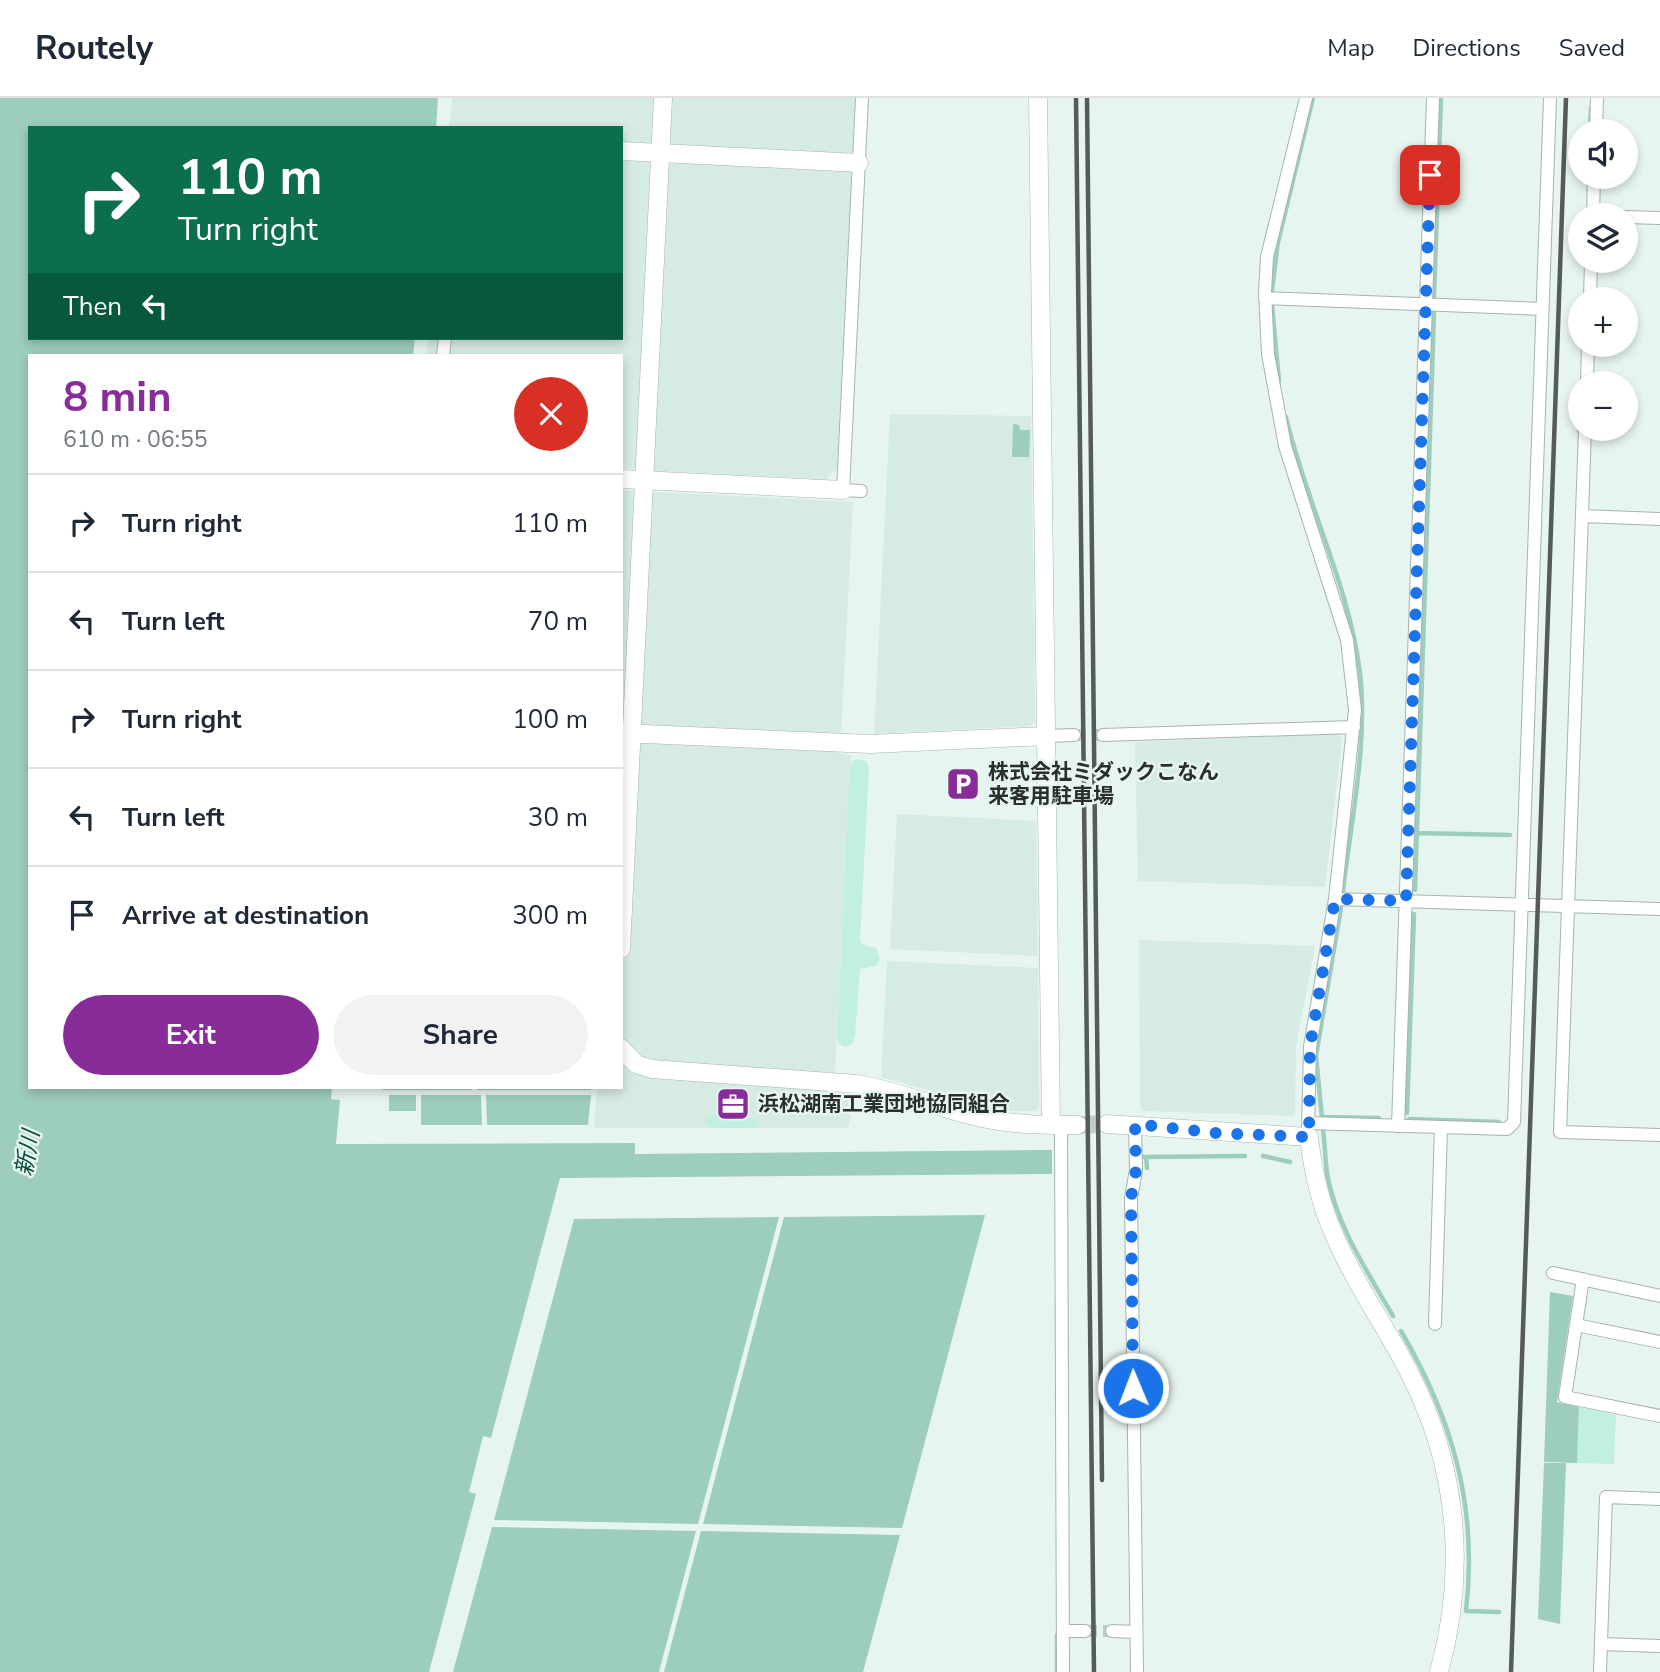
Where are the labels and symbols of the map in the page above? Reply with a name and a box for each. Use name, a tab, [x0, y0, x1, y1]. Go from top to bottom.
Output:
pin	[1400, 145, 1460, 205]
place label: 株式会社ミダックこなん 来客用駐車場	[988, 758, 1219, 810]
parking icon: 株式会社ミダックこなん 来客用駐車場	[944, 765, 982, 803]
office icon: 浜松湖南工業団地協同組合	[714, 1085, 752, 1123]
place label: 浜松湖南工業団地協同組合	[758, 1090, 1010, 1118]
water label: 新川	[8, 1125, 47, 1178]
position arrow	[1096, 1351, 1170, 1425]

